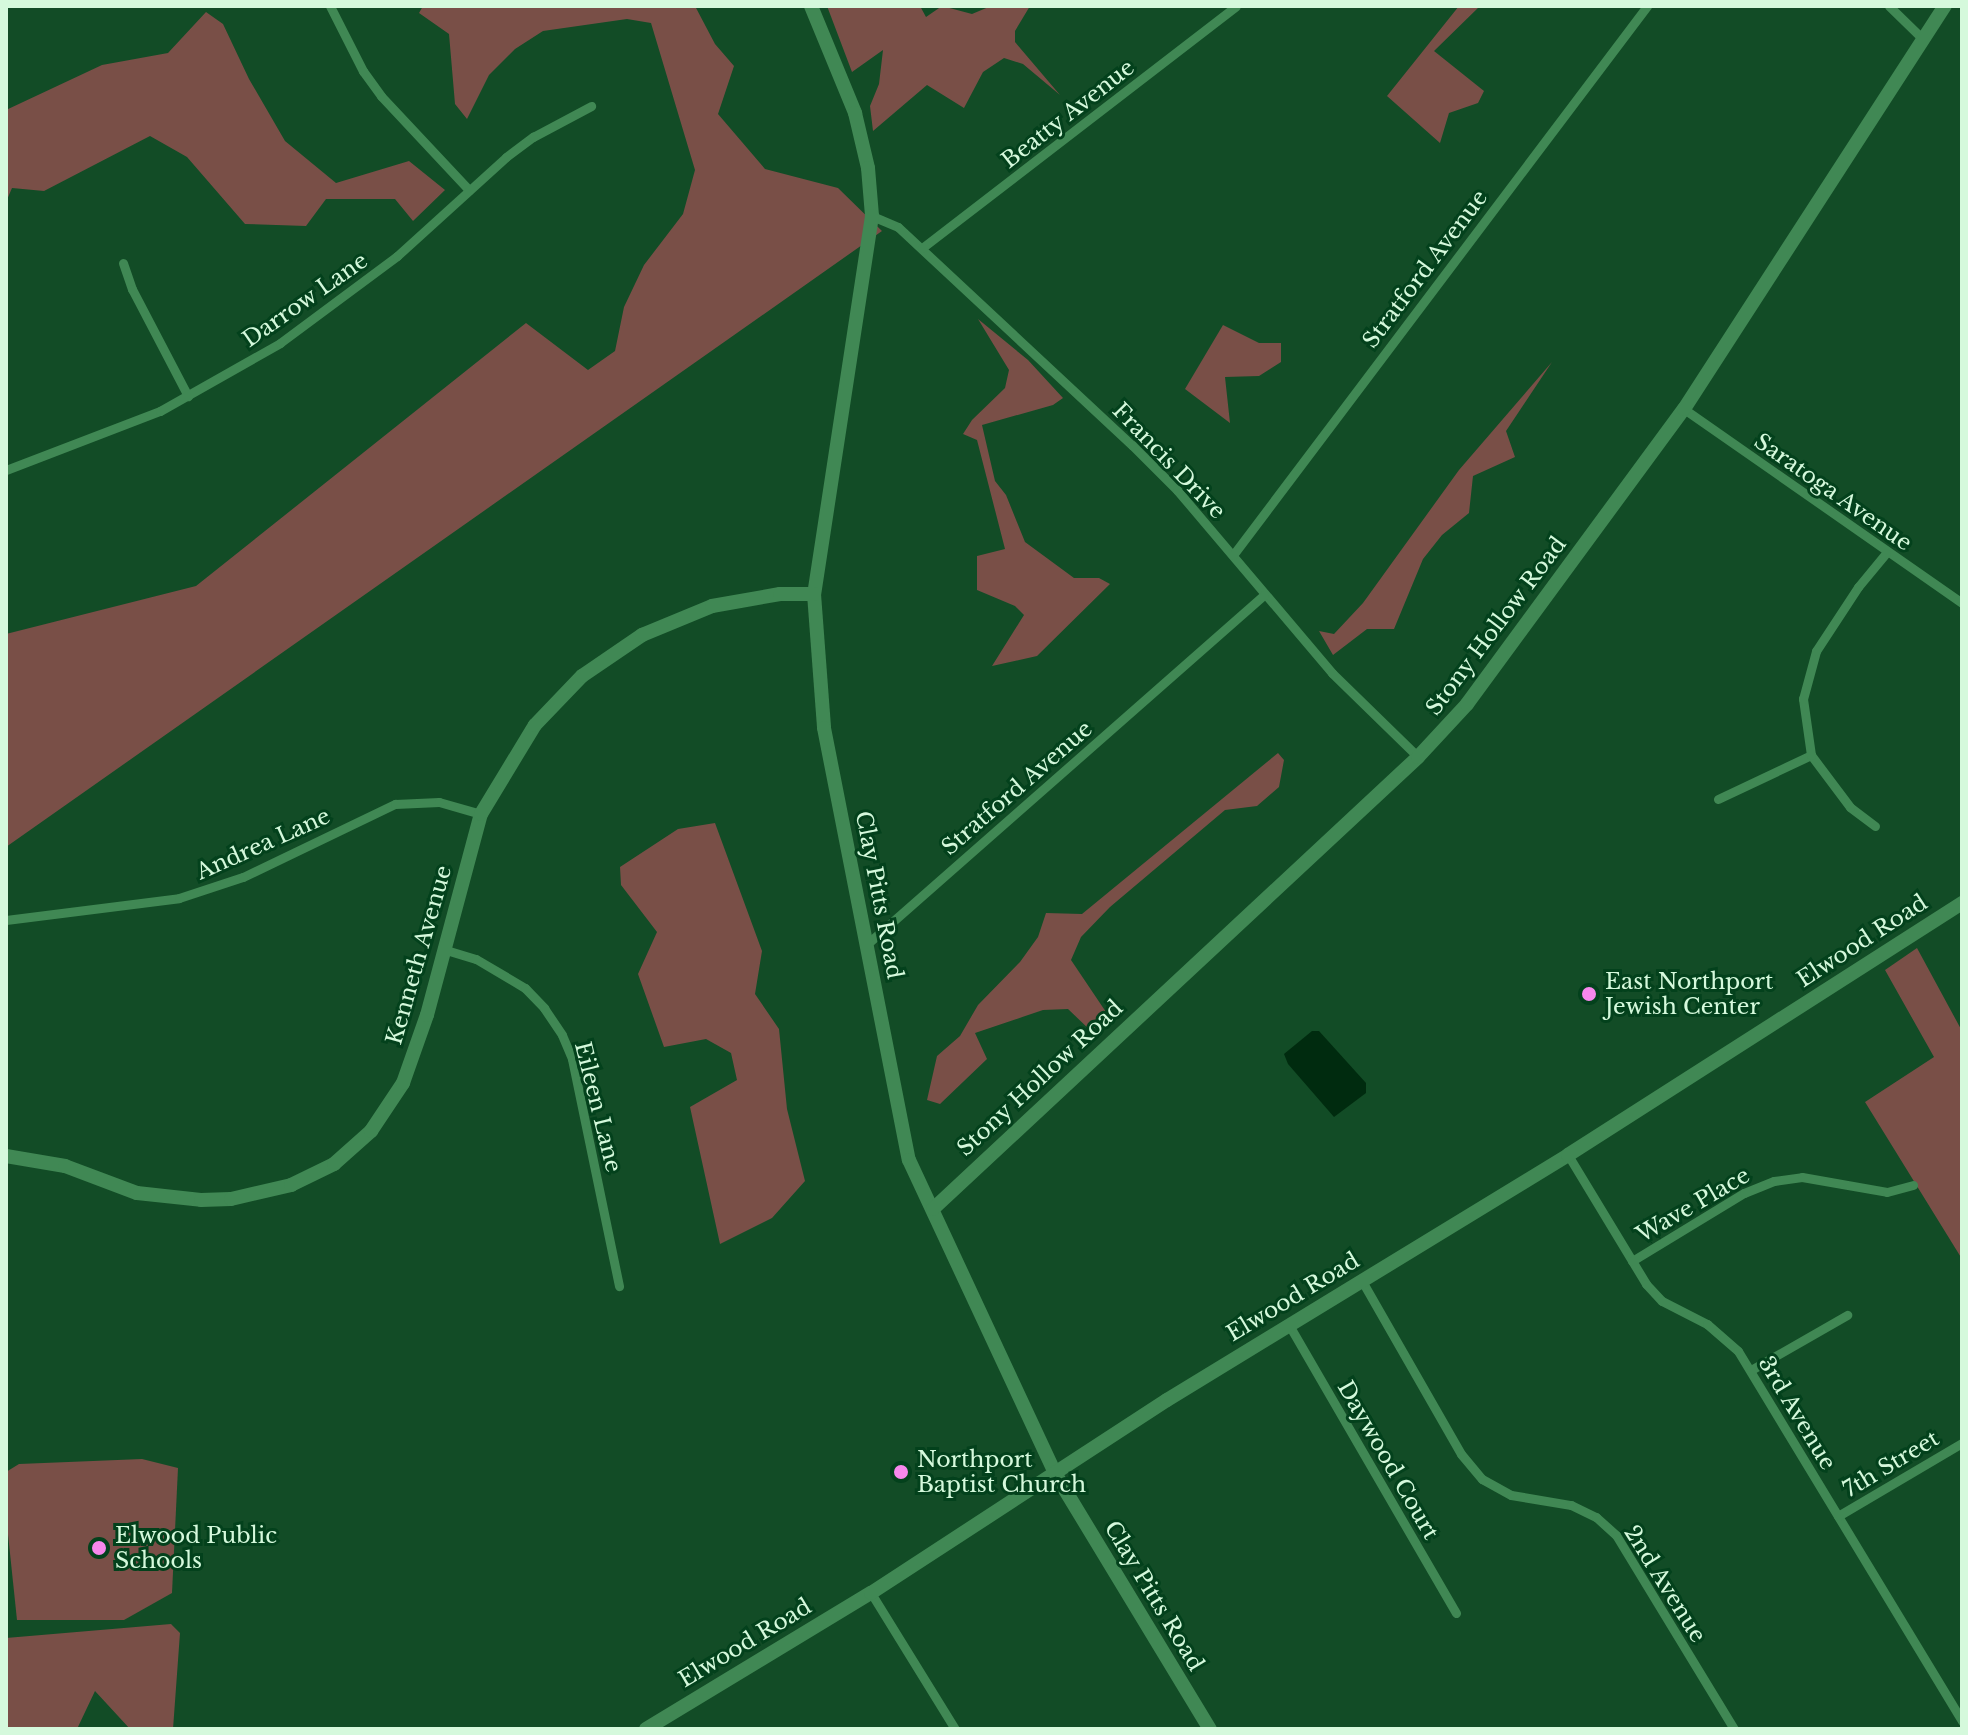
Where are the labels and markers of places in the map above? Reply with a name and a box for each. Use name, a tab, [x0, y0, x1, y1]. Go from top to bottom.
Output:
place label: East Northport Jewish Center	[1605, 968, 1773, 1020]
marker: East Northport Jewish Center	[1580, 985, 1598, 1003]
place label: Northport Baptist Church	[917, 1446, 1086, 1498]
marker: Northport Baptist Church	[892, 1463, 910, 1481]
place label: Elwood Public Schools	[115, 1522, 277, 1574]
marker: Elwood Public Schools	[90, 1539, 108, 1557]

